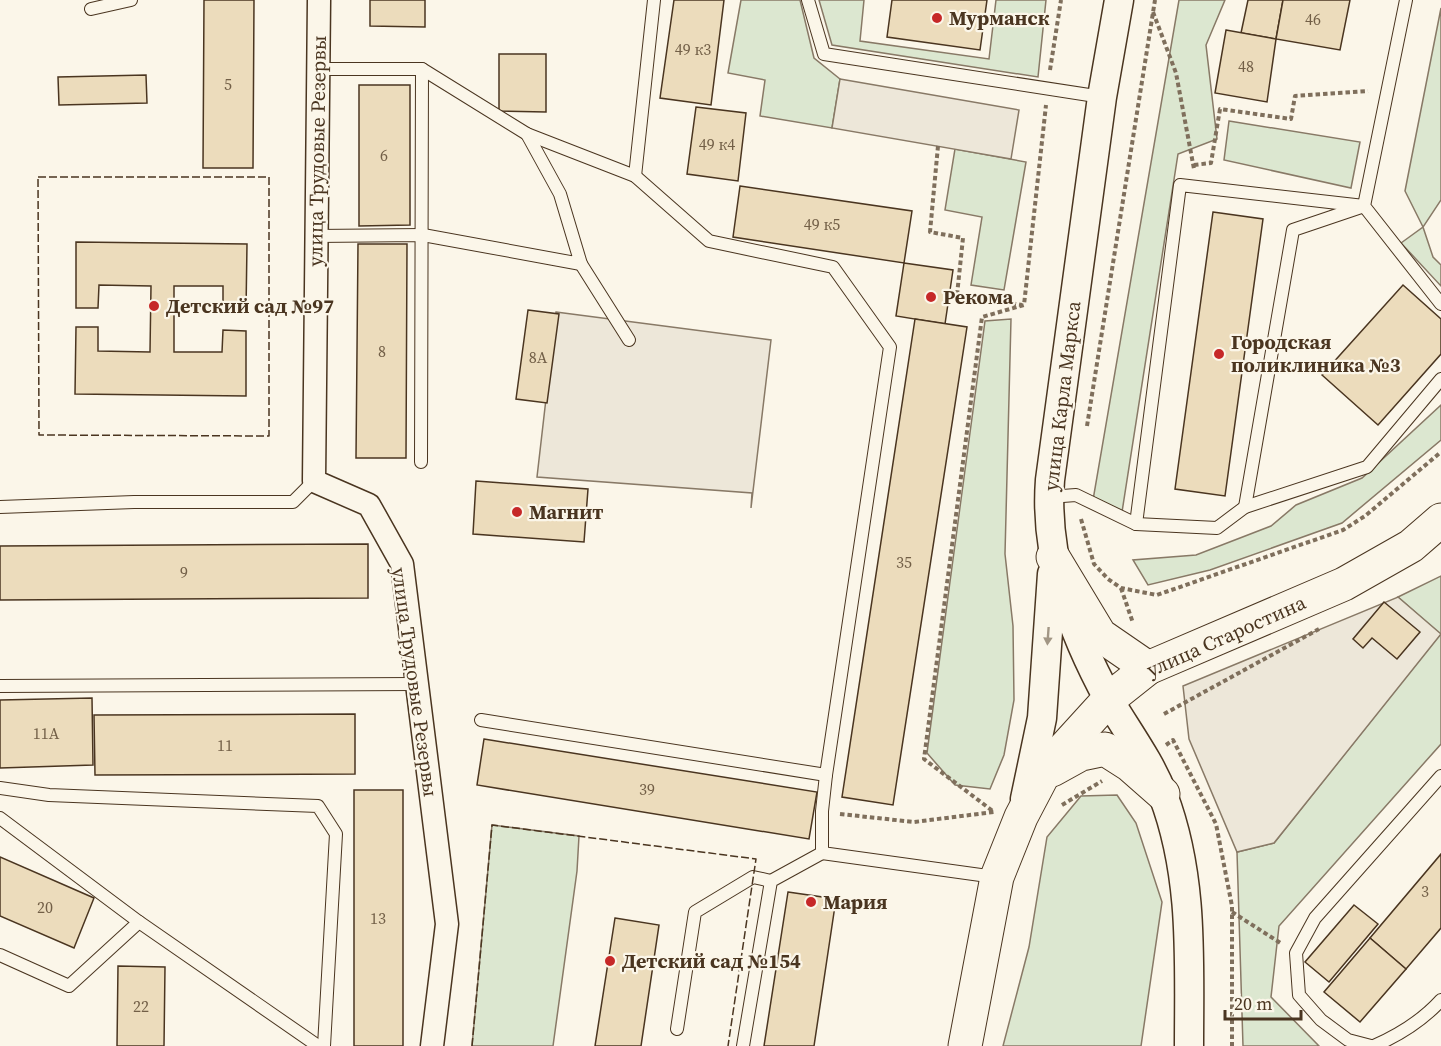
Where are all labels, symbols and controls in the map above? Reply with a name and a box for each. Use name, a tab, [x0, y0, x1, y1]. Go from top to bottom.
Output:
place label: Мурманск	[949, 4, 1050, 32]
house number: 46	[1305, 8, 1321, 30]
marker: Мурманск	[930, 11, 944, 25]
street label: улица Трудовые Резервы	[301, 35, 333, 267]
house number: 49 к3	[675, 38, 711, 60]
house number: 48	[1238, 55, 1254, 77]
house number: 5	[224, 73, 232, 95]
house number: 49 к4	[699, 133, 735, 155]
house number: 6	[380, 144, 388, 166]
house number: 49 к5	[804, 213, 840, 235]
place label: Рекома	[943, 283, 1014, 311]
marker: Рекома	[924, 290, 938, 304]
place label: Детский сад №97	[166, 292, 334, 320]
marker: Детский сад №97	[147, 299, 161, 313]
street label: улица Карла Маркса	[1036, 299, 1088, 493]
place label: Городская поликлиника №3	[1231, 328, 1401, 379]
house number: 8	[378, 340, 386, 362]
house number: 8А	[529, 346, 548, 368]
marker: Городская поликлиника №3	[1212, 347, 1226, 361]
place label: Магнит	[529, 498, 603, 526]
marker: Магнит	[510, 505, 524, 519]
house number: 35	[896, 551, 912, 573]
house number: 9	[180, 561, 188, 583]
street label: улица Трудовые Резервы	[385, 565, 445, 799]
street label: улица Старостина	[1142, 588, 1311, 684]
one-way arrow	[1043, 627, 1052, 646]
house number: 11А	[33, 722, 60, 744]
house number: 11	[217, 734, 233, 756]
house number: 39	[639, 778, 655, 800]
house number: 3	[1421, 880, 1429, 902]
place label: Мария	[823, 888, 888, 916]
marker: Мария	[804, 895, 818, 909]
house number: 20	[37, 896, 53, 918]
house number: 13	[370, 907, 386, 929]
place label: Детский сад №154	[622, 947, 801, 975]
marker: Детский сад №154	[603, 954, 617, 968]
scale bar	[1225, 983, 1302, 1021]
text: 20 m	[1234, 991, 1272, 1016]
house number: 22	[133, 995, 149, 1017]

